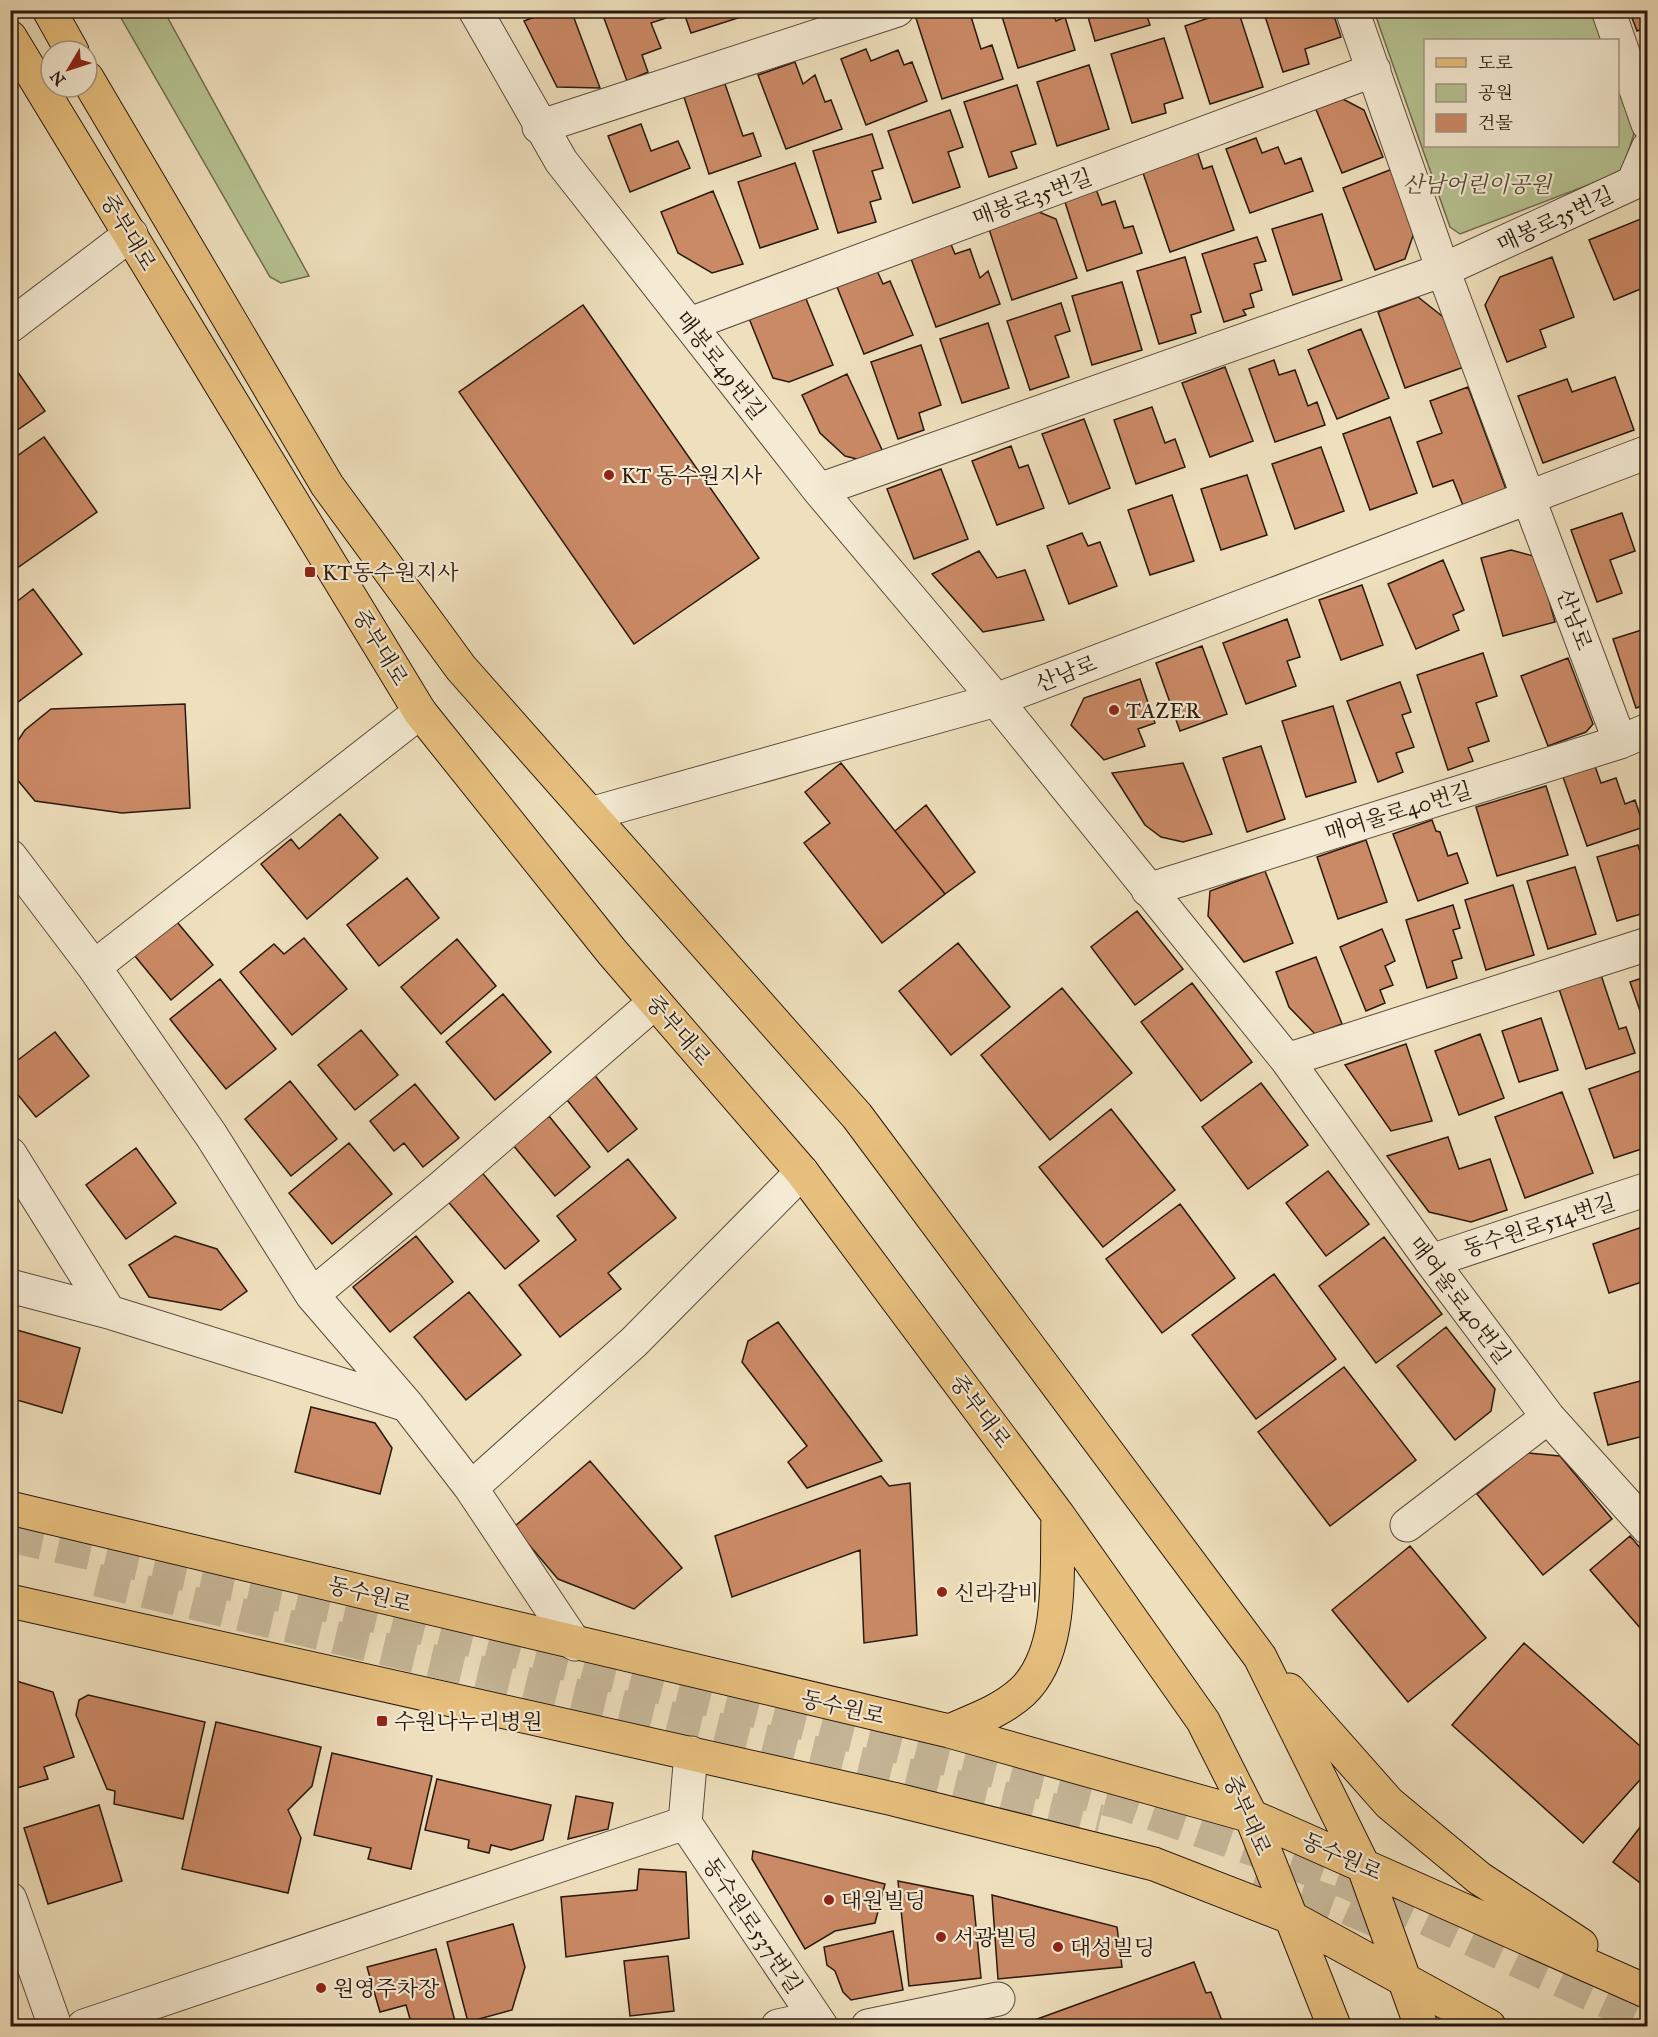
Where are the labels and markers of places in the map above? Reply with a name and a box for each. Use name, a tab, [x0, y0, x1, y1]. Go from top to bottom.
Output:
place label: KT 동수원지사	[621, 462, 763, 489]
marker: KT 동수원지사	[602, 468, 616, 482]
place label: KT동수원지사	[322, 559, 459, 586]
marker: KT동수원지사	[303, 565, 317, 579]
place label: TAZER	[1126, 697, 1201, 724]
marker: TAZER	[1107, 703, 1121, 717]
place label: 신라갈비	[954, 1579, 1039, 1606]
marker: 신라갈비	[935, 1585, 949, 1599]
place label: 수원나누리병원	[394, 1708, 543, 1735]
marker: 수원나누리병원	[375, 1714, 389, 1728]
place label: 대원빌딩	[841, 1887, 926, 1914]
marker: 대원빌딩	[822, 1893, 836, 1907]
place label: 서광빌딩	[953, 1924, 1038, 1951]
marker: 서광빌딩	[934, 1930, 948, 1944]
place label: 대성빌딩	[1070, 1934, 1155, 1961]
marker: 대성빌딩	[1051, 1940, 1065, 1954]
place label: 원영주차장	[333, 1975, 440, 2002]
marker: 원영주차장	[314, 1981, 328, 1995]

